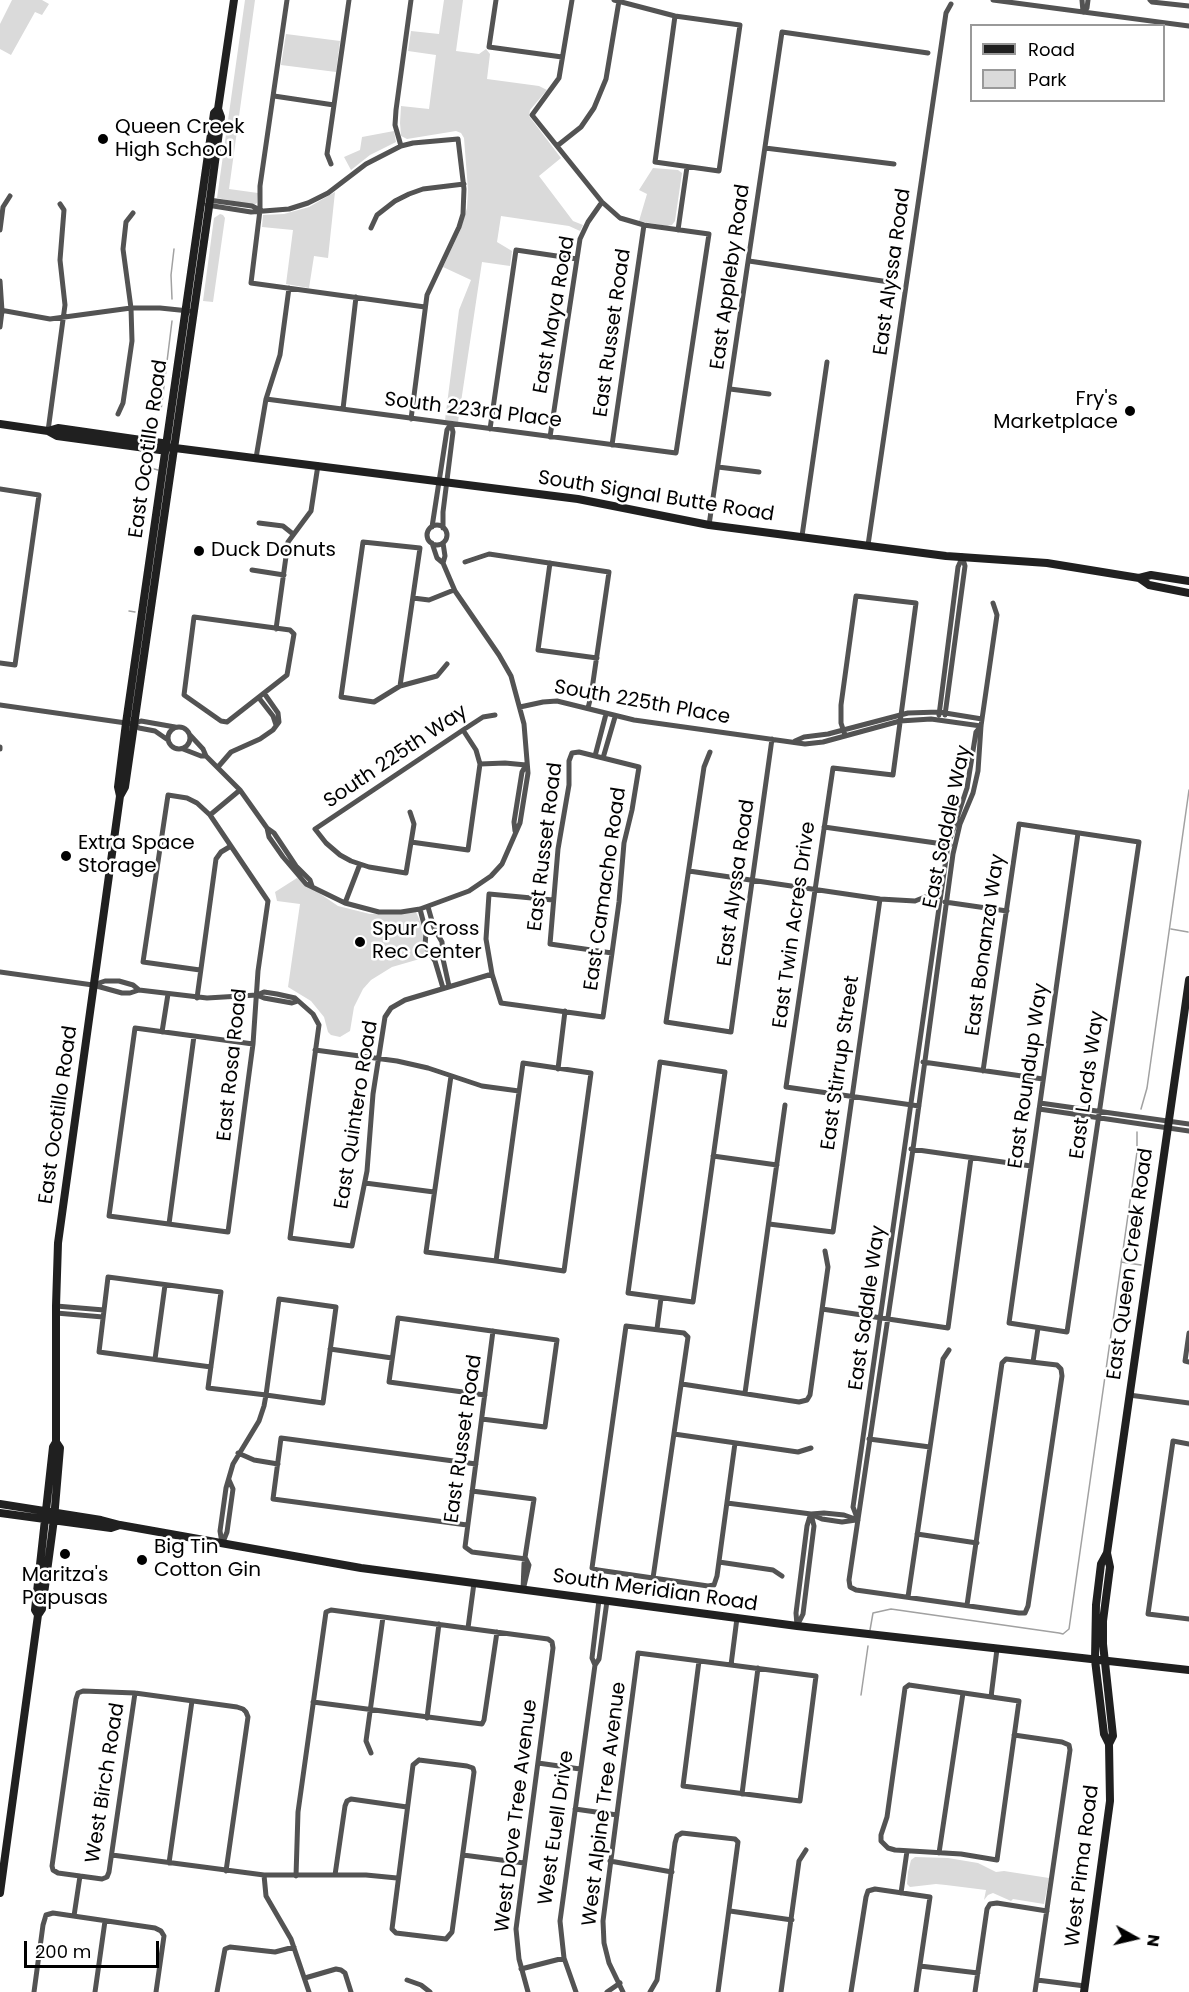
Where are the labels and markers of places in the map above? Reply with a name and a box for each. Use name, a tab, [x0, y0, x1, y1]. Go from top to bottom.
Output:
place label: Queen Creek High School	[115, 116, 244, 163]
marker: Queen Creek High School	[96, 132, 110, 146]
place label: Fry's Marketplace	[993, 388, 1118, 435]
marker: Fry's Marketplace	[1123, 404, 1137, 418]
place label: Duck Donuts	[211, 539, 336, 563]
marker: Duck Donuts	[192, 544, 206, 558]
place label: Extra Space Storage	[78, 832, 195, 879]
marker: Extra Space Storage	[59, 849, 73, 863]
place label: Spur Cross Rec Center	[372, 918, 482, 965]
marker: Spur Cross Rec Center	[353, 935, 367, 949]
place label: Big Tin Cotton Gin	[154, 1536, 261, 1583]
marker: Maritza's Papusas	[58, 1547, 72, 1561]
marker: Big Tin Cotton Gin	[135, 1553, 149, 1567]
place label: Maritza's Papusas	[22, 1564, 108, 1611]

